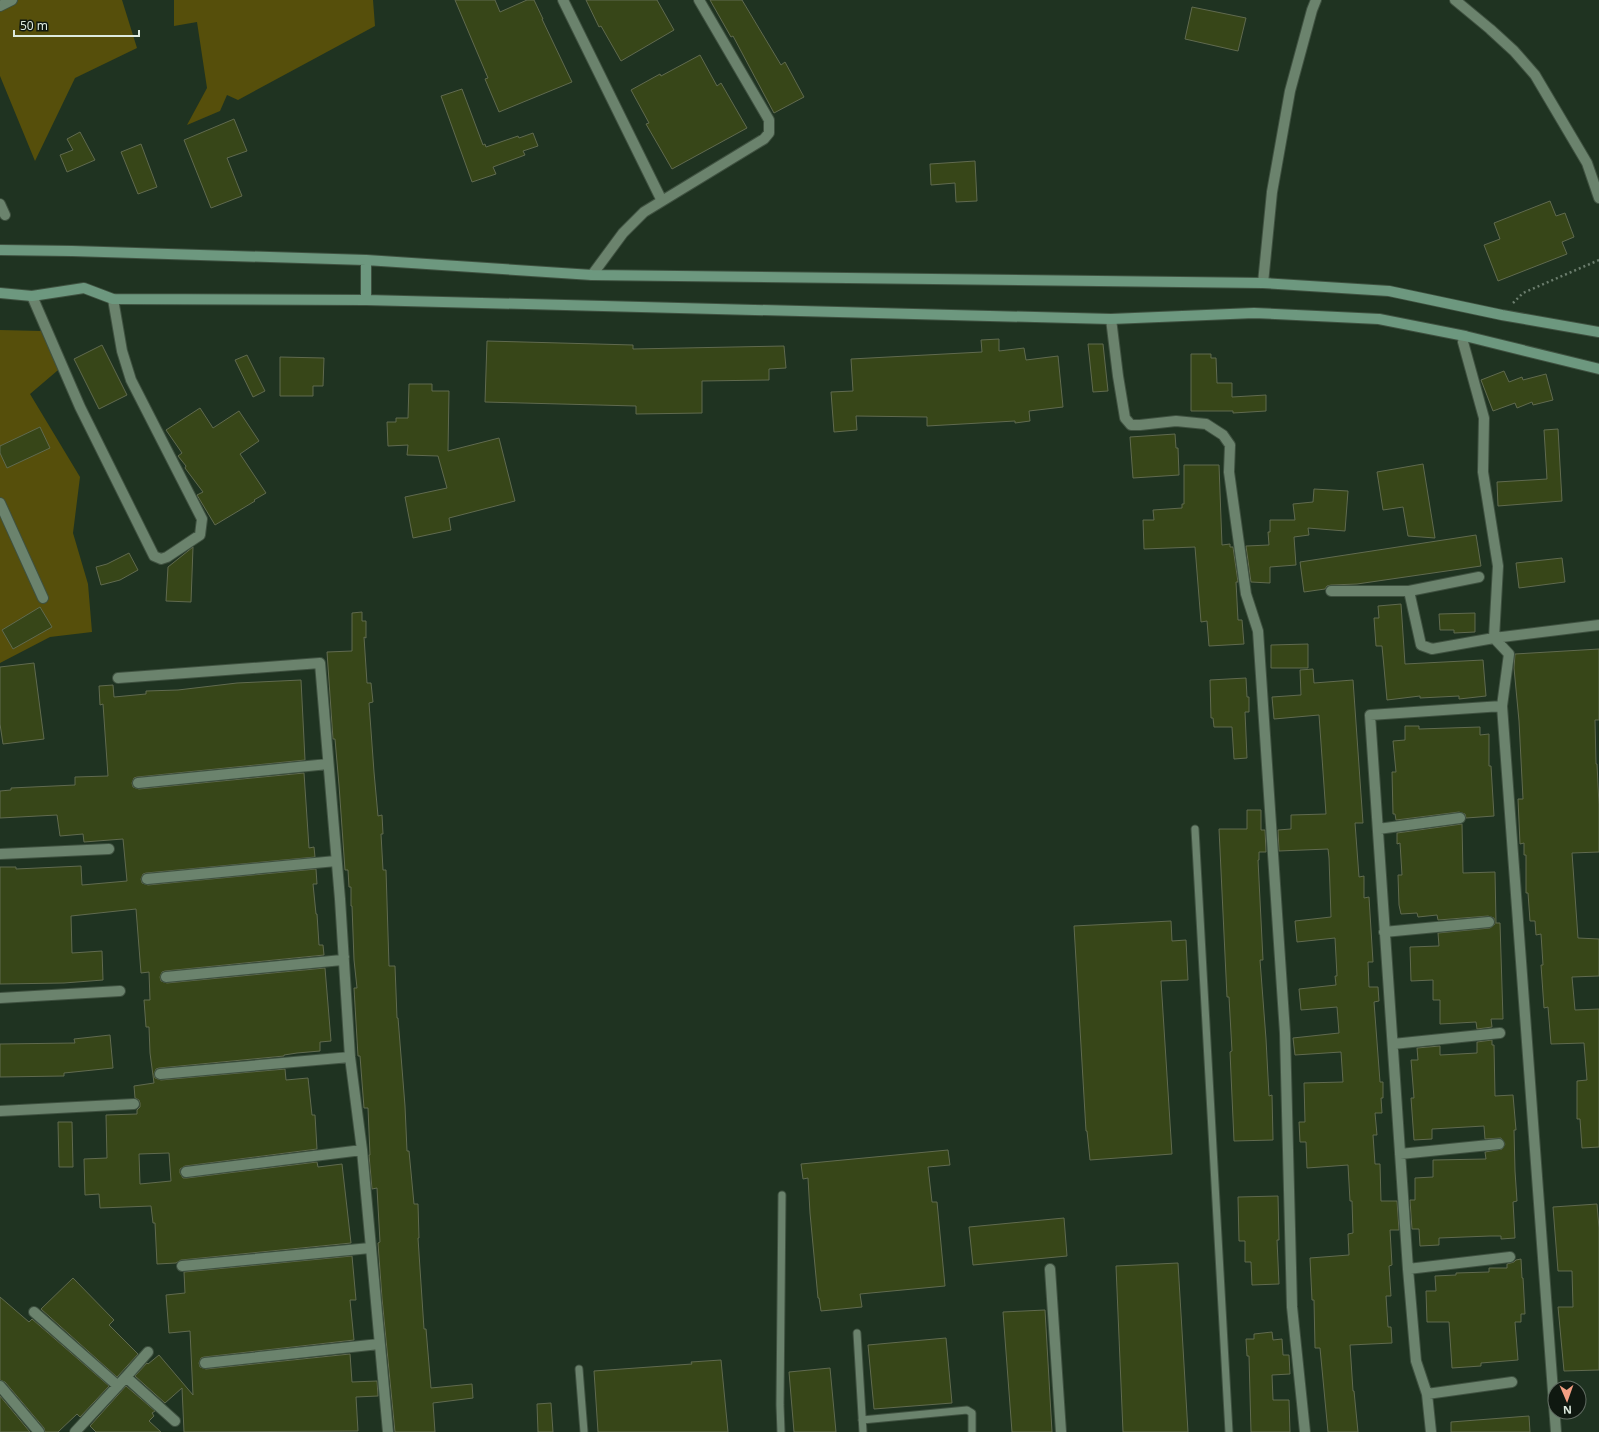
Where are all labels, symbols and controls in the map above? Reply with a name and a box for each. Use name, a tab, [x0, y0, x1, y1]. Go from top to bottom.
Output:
scale bar	[14, 12, 139, 38]
text: 50 m	[20, 17, 48, 34]
north arrow	[1547, 1380, 1587, 1420]
text: N	[1563, 1403, 1572, 1418]

